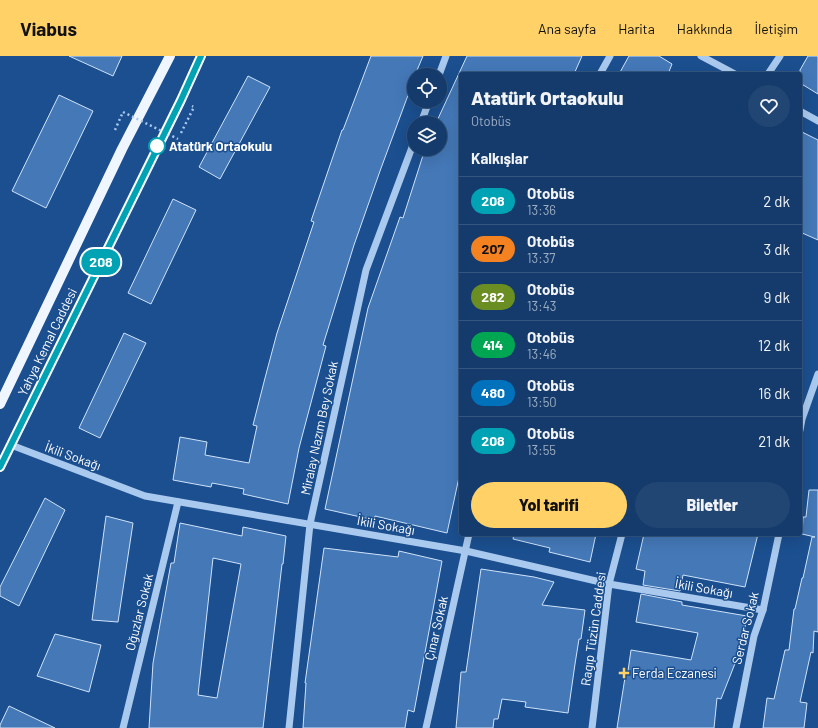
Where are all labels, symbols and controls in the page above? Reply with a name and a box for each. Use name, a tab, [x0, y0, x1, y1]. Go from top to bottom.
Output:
text: Viabus	[20, 17, 77, 40]
text: Ana sayfa	[538, 20, 596, 37]
text: Harita	[618, 20, 655, 37]
text: Hakkında	[677, 20, 732, 37]
text: İletişim	[754, 20, 798, 37]
map controls	[407, 68, 447, 156]
button: locate	[407, 68, 447, 108]
button: heart	[748, 85, 790, 127]
text: Atatürk Ortaokulu	[471, 86, 623, 109]
text: Otobüs	[471, 113, 511, 129]
button: layers	[407, 116, 447, 156]
marker: Atatürk Ortaokulu	[148, 137, 166, 155]
place label: Atatürk Ortaokulu	[169, 138, 272, 154]
text: Kalkışlar	[471, 149, 528, 167]
text: Otobüs	[527, 184, 575, 202]
text: 208	[481, 192, 505, 209]
text: 2 dk	[763, 192, 790, 210]
text: 13:36	[527, 202, 556, 218]
text: Otobüs	[527, 232, 575, 250]
text: 207	[482, 240, 504, 257]
text: 3 dk	[764, 240, 790, 258]
line badge: 208	[78, 249, 124, 275]
text: 13:37	[527, 250, 556, 266]
text: 208	[89, 253, 113, 270]
text: Otobüs	[527, 280, 575, 298]
street label: Yahya Kemal Caddesi	[14, 285, 80, 398]
text: 282	[481, 288, 505, 305]
text: 9 dk	[763, 288, 790, 306]
text: 13:43	[527, 298, 557, 314]
text: Otobüs	[527, 328, 575, 346]
text: 414	[483, 336, 503, 353]
text: 12 dk	[758, 336, 790, 354]
text: 13:46	[527, 346, 557, 362]
street label: Miralay Nazım Bey Sokak	[297, 359, 341, 496]
text: Otobüs	[527, 376, 575, 394]
text: 480	[481, 384, 505, 401]
text: 16 dk	[758, 384, 790, 402]
text: 13:50	[527, 394, 557, 410]
text: Otobüs	[527, 424, 575, 442]
text: 208	[481, 432, 505, 449]
text: 21 dk	[758, 432, 790, 450]
street label: İkili Sokağı	[43, 438, 103, 474]
text: 13:55	[527, 442, 556, 458]
button: Yol tarifi	[471, 482, 627, 528]
button: Biletler	[635, 482, 790, 528]
street label: İkili Sokağı	[356, 512, 416, 538]
street label: Oğuzlar Sokak	[122, 571, 156, 652]
street label: Ragıp Tüzün Caddesi	[577, 571, 609, 687]
street label: İkili Sokağı	[674, 575, 734, 601]
street label: Serdar Sokak	[728, 589, 762, 666]
street label: Çınar Sokak	[421, 594, 451, 662]
place label: Ferda Eczanesi	[632, 665, 717, 681]
marker: Ferda Eczanesi	[619, 668, 629, 678]

